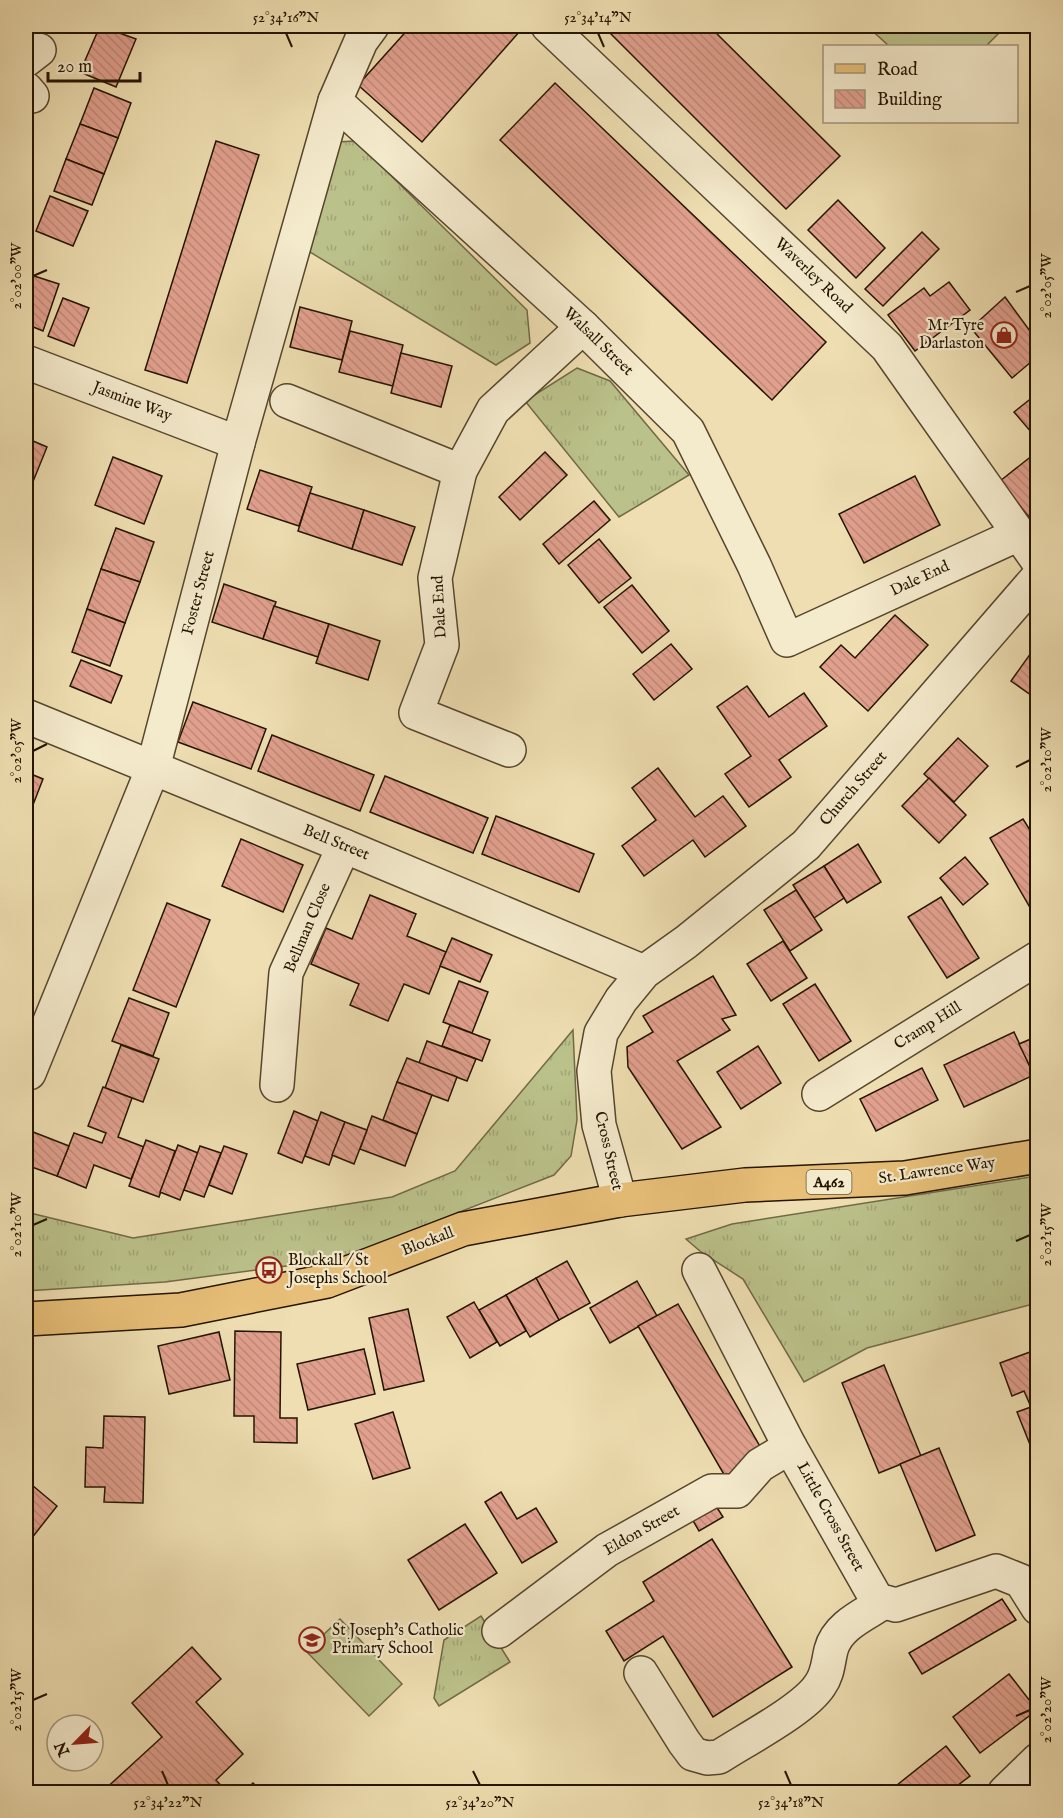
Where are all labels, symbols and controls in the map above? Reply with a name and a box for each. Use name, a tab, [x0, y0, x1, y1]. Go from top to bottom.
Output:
text: 52°34'16"N	[253, 8, 319, 27]
text: 52°34'14"N	[564, 8, 632, 27]
scale bar	[48, 45, 140, 83]
legend	[823, 45, 1018, 123]
text: 20 m	[57, 56, 92, 79]
text: Road	[877, 59, 918, 82]
text: Building	[877, 89, 942, 112]
street label: Waverley Road	[770, 234, 856, 318]
text: 2°02'00"W	[7, 242, 26, 309]
text: 2°02'05"W	[1037, 253, 1056, 318]
street label: Walsall Street	[559, 304, 638, 381]
place label: Mr Tyre Darlaston	[919, 316, 984, 354]
shop icon: Mr Tyre Darlaston	[989, 320, 1019, 350]
street label: Jasmine Way	[88, 377, 175, 426]
street label: Foster Street	[178, 548, 220, 637]
street label: Dale End	[887, 556, 953, 601]
street label: Dale End	[428, 575, 452, 639]
text: 2°02'05"W	[7, 718, 26, 783]
text: 2°02'10"W	[1037, 727, 1056, 792]
street label: Church Street	[816, 747, 892, 831]
street label: Bell Street	[300, 821, 373, 866]
street label: Bellman Close	[280, 880, 336, 976]
street label: Cramp Hill	[891, 997, 966, 1054]
street label: Cross Street	[589, 1110, 627, 1193]
street label: St. Lawrence Way	[877, 1153, 997, 1189]
road number: A462	[806, 1170, 852, 1194]
text: 2°02'10"W	[7, 1192, 26, 1257]
text: 2°02'15"W	[1037, 1203, 1056, 1267]
street label: Blockall	[399, 1223, 458, 1261]
place label: Blockall / St Josephs School	[286, 1251, 388, 1289]
bus stop icon: Blockall / St Josephs School	[254, 1255, 284, 1285]
street label: Little Cross Street	[792, 1459, 869, 1576]
street label: Eldon Street	[601, 1501, 684, 1561]
place label: St Joseph's Catholic Primary School	[332, 1621, 464, 1659]
school or university icon: St Joseph's Catholic Primary School	[297, 1625, 327, 1655]
text: 2°02'15"W	[7, 1668, 26, 1732]
text: 2°02'20"W	[1037, 1676, 1056, 1743]
north arrow	[45, 1713, 105, 1773]
text: N	[51, 1738, 76, 1760]
text: 52°34'22"N	[134, 1793, 202, 1812]
text: 52°34'20"N	[445, 1793, 515, 1812]
text: 52°34'18"N	[758, 1793, 824, 1812]

